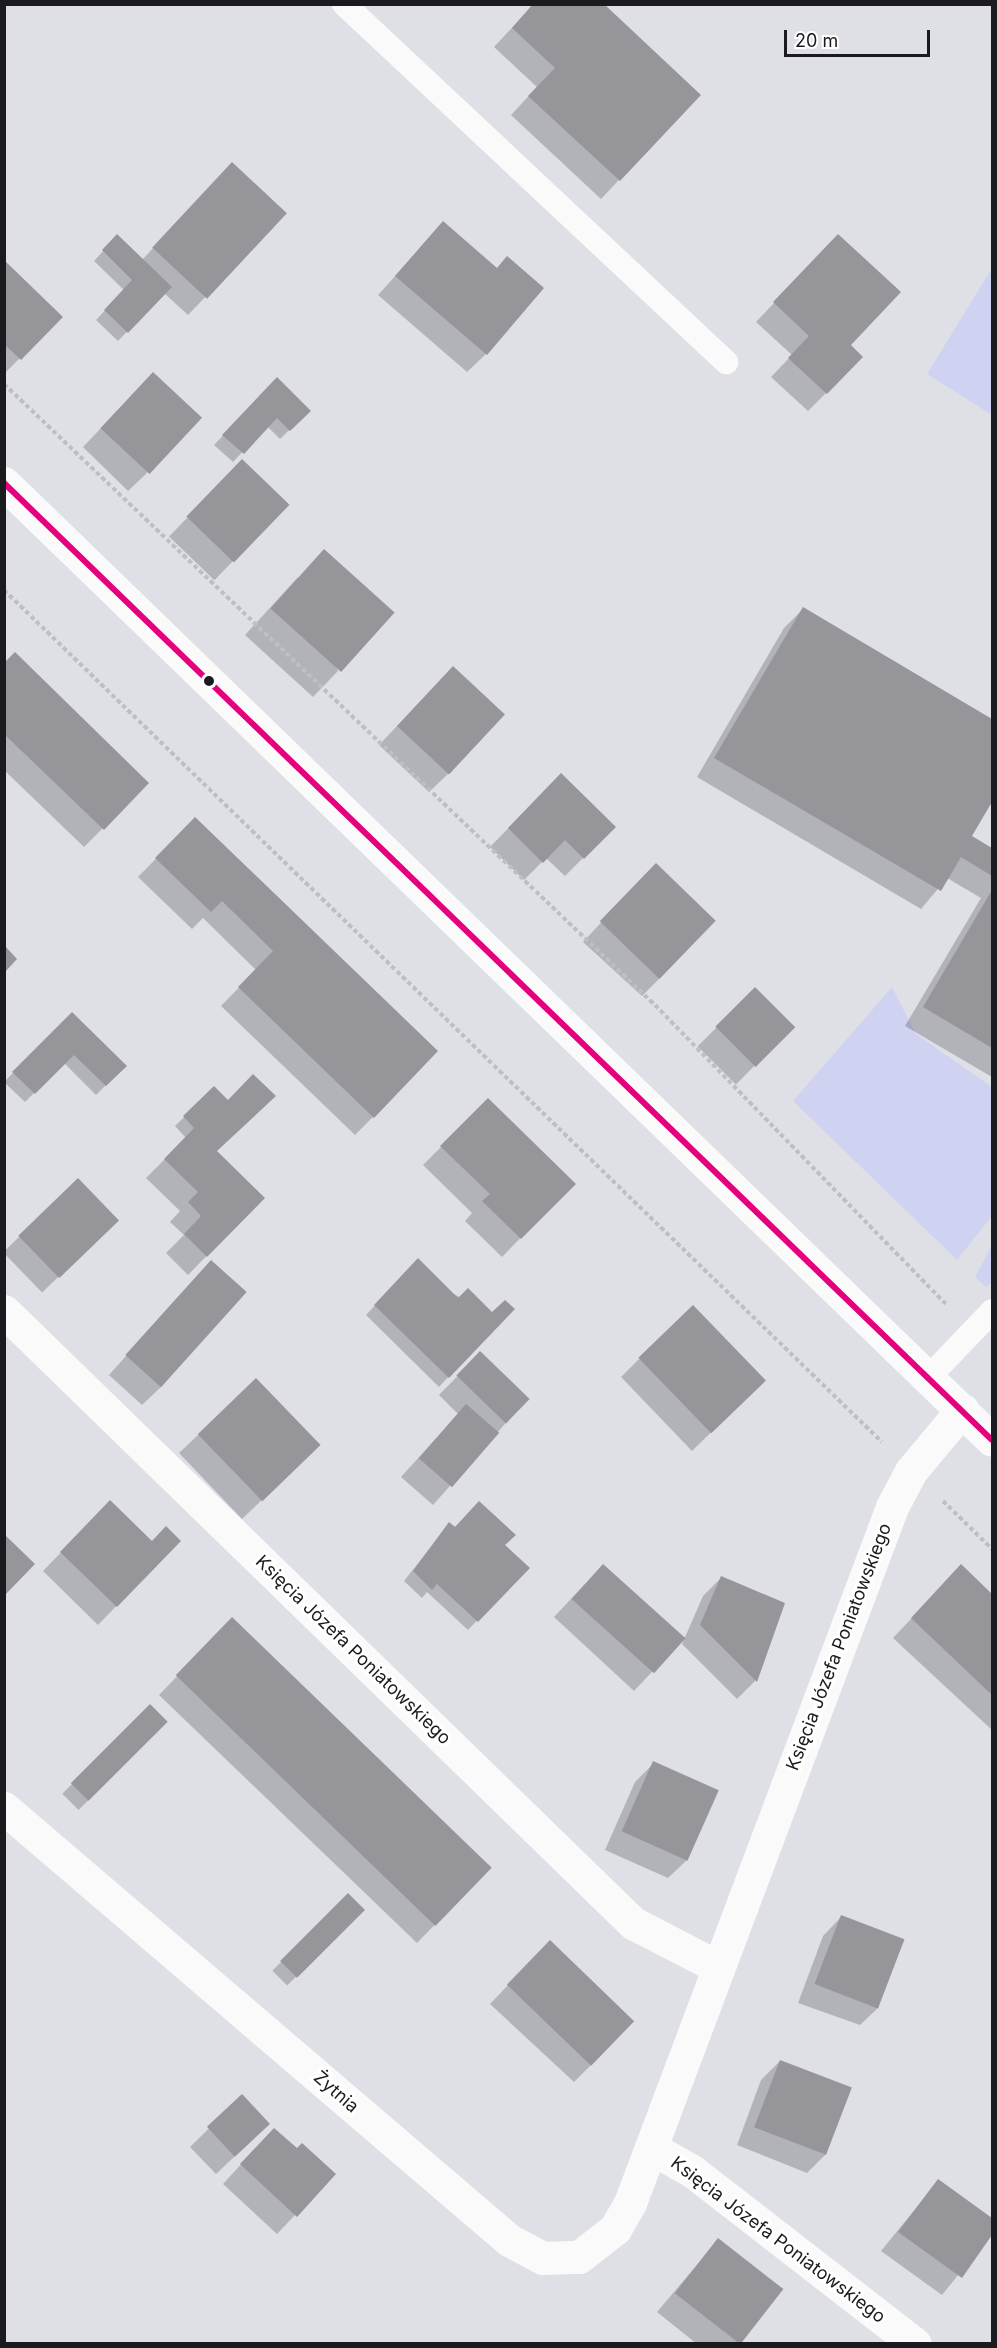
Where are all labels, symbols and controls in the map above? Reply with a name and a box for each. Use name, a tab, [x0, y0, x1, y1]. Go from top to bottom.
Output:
scale bar	[787, 18, 932, 56]
text: 20 m	[795, 30, 838, 51]
unlabelled marker	[203, 675, 215, 687]
street label: Księcia Józefa Poniatowskiego	[782, 1520, 896, 1774]
street label: Księcia Józefa Poniatowskiego	[251, 1551, 455, 1749]
street label: Żytnia	[309, 2067, 363, 2117]
street label: Księcia Józefa Poniatowskiego	[666, 2152, 890, 2328]

